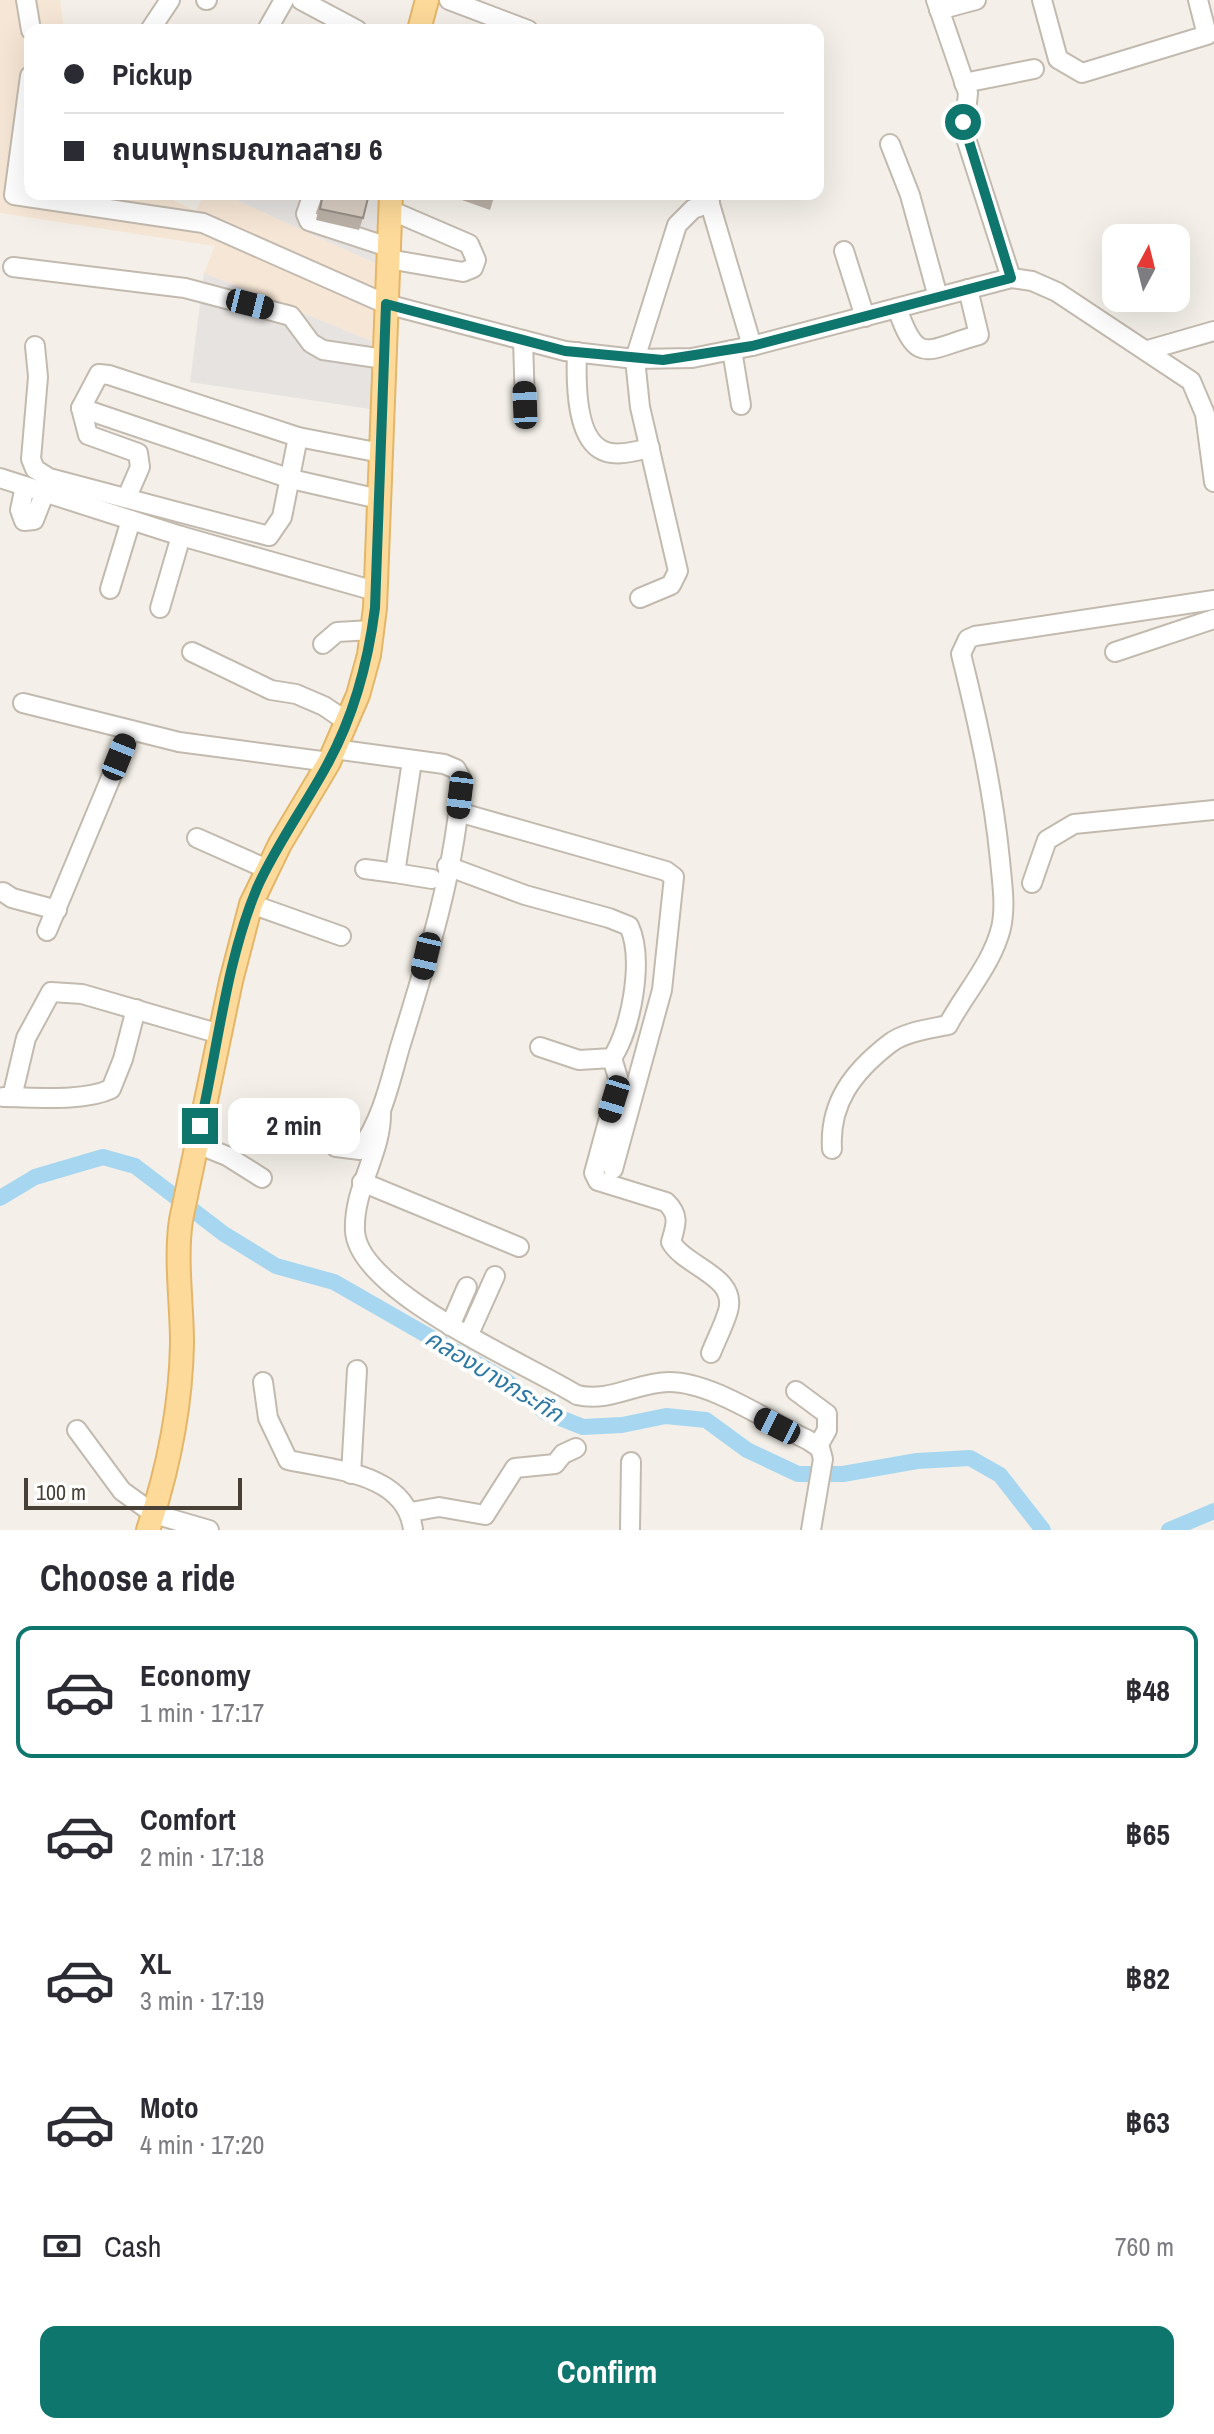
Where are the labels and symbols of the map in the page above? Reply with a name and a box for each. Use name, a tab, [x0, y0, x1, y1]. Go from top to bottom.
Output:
route start	[945, 104, 981, 140]
north arrow	[1102, 224, 1190, 312]
car	[224, 287, 276, 321]
car	[512, 381, 538, 429]
car	[99, 730, 139, 784]
car	[445, 770, 475, 820]
car	[409, 930, 443, 982]
car	[596, 1073, 632, 1125]
callout: 2 min	[228, 1098, 360, 1154]
route end	[182, 1108, 218, 1144]
water label: คลองบางกระทึก	[420, 1321, 571, 1430]
car	[750, 1404, 804, 1448]
scale bar	[24, 1474, 242, 1510]

